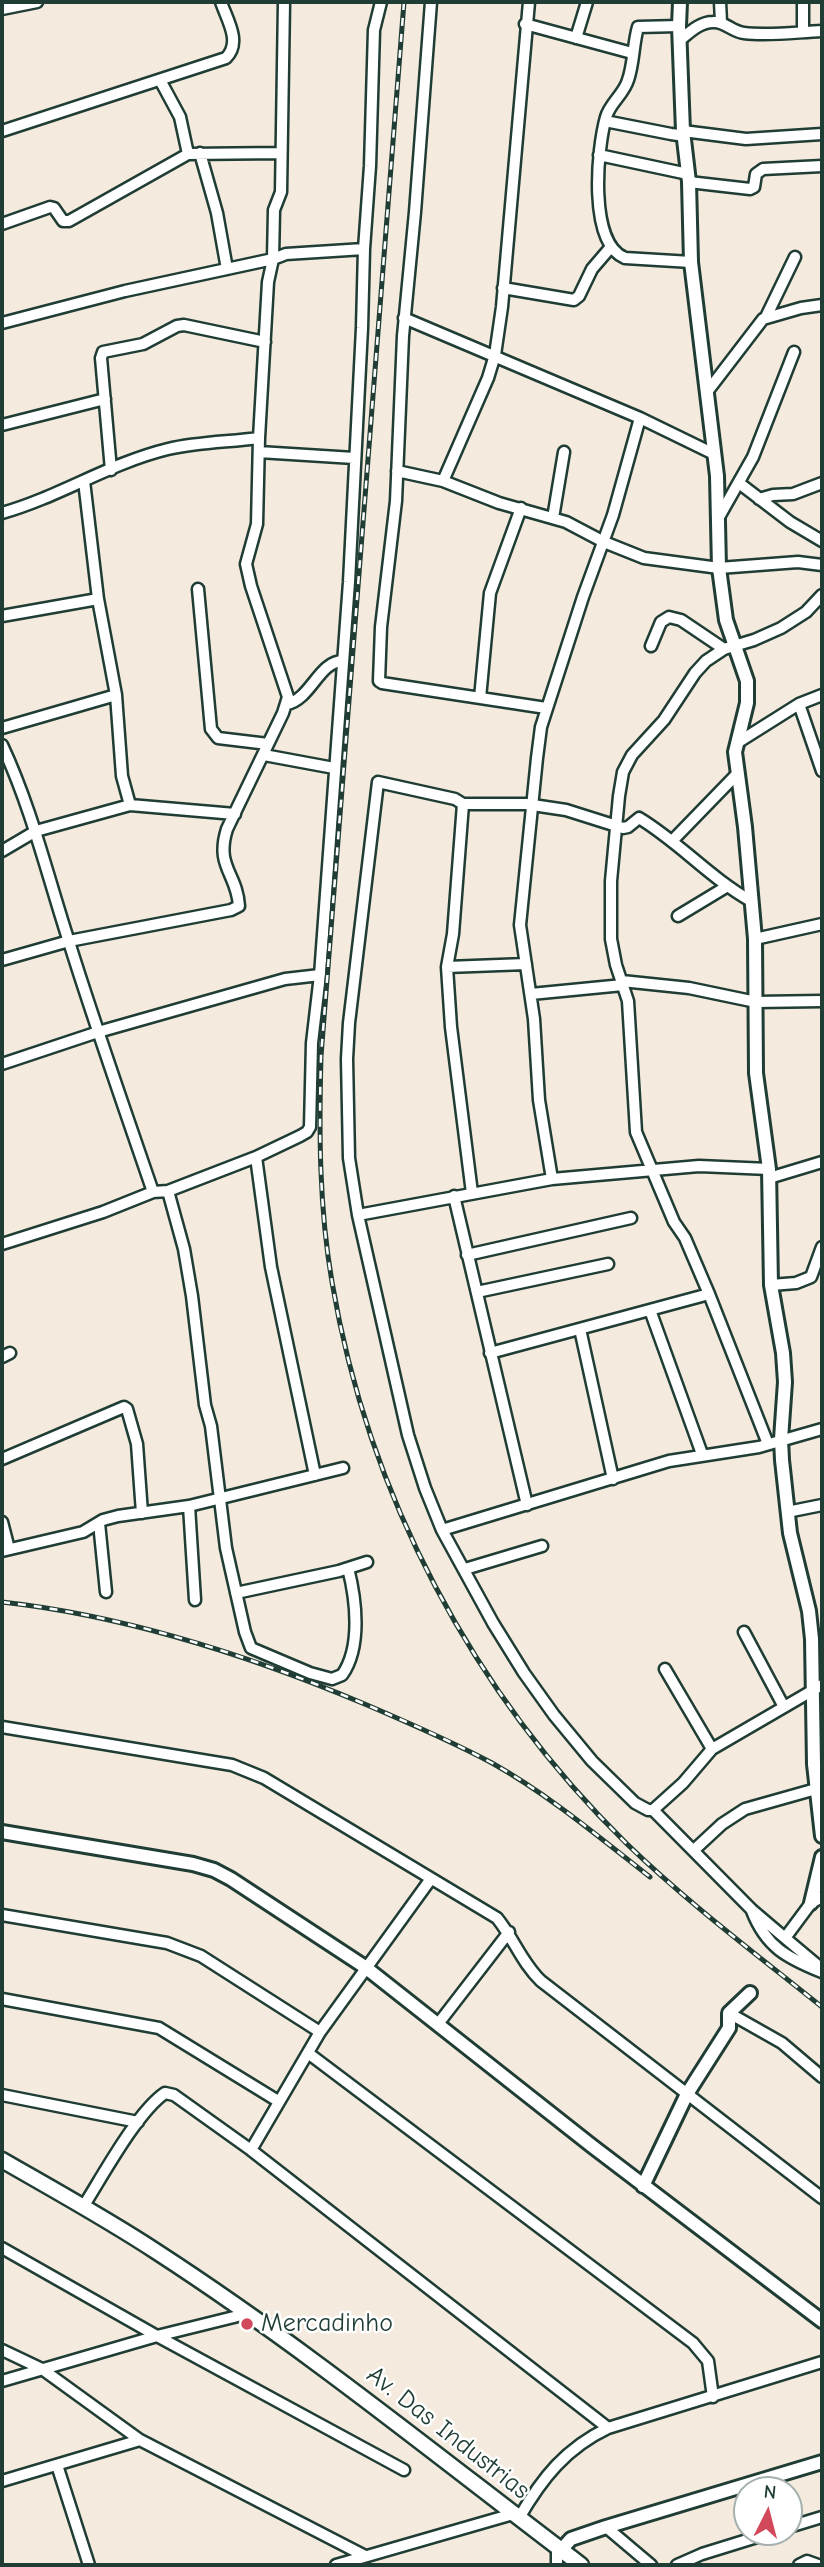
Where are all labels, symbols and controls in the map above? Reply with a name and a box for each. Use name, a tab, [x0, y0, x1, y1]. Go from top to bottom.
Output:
place label: Mercadinho	[261, 2308, 393, 2340]
marker: Mercadinho	[239, 2316, 255, 2332]
street label: Av. Das Industrias	[360, 2360, 536, 2506]
north arrow	[733, 2476, 803, 2546]
text: N	[763, 2481, 777, 2504]

